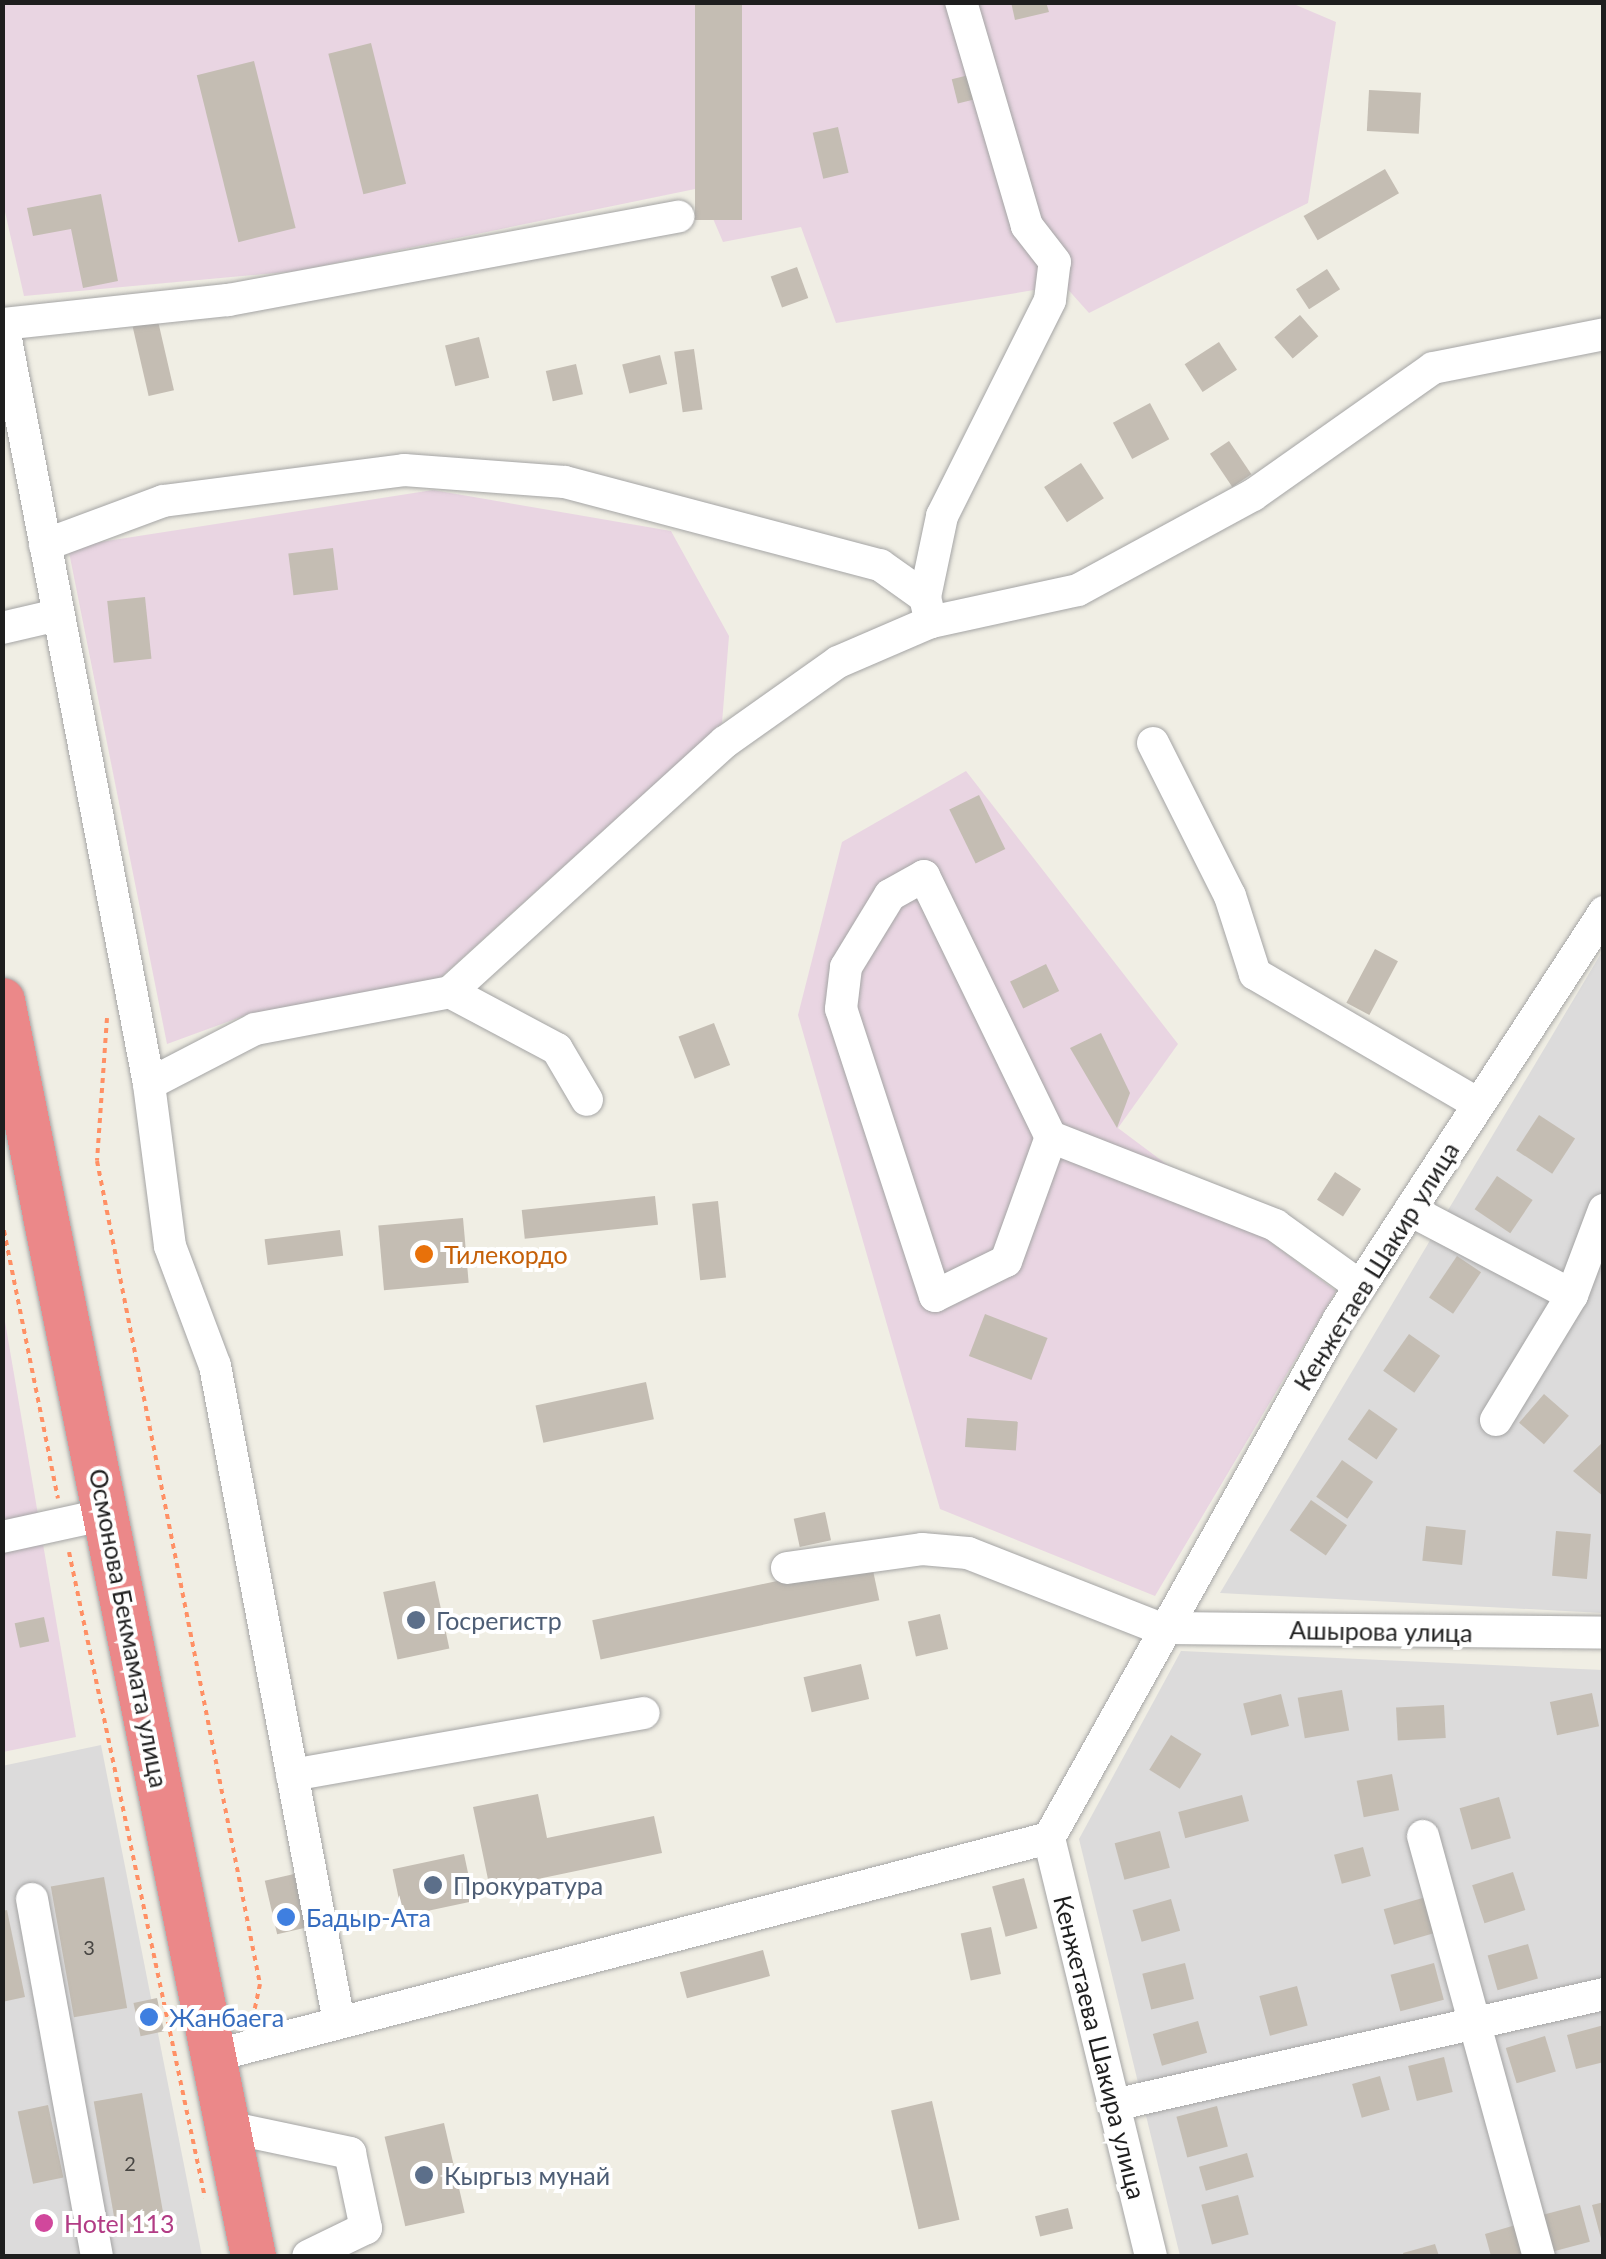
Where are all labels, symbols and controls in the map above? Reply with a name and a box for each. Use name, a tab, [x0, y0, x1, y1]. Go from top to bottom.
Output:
street label: Кенжетаев Шакир улица	[1287, 1136, 1465, 1396]
place label: Тилекордо	[444, 1239, 568, 1269]
marker: Тилекордо	[413, 1243, 435, 1265]
street label: Осмонова Бекмамата улица	[83, 1466, 175, 1790]
place label: Госрегистр	[436, 1605, 562, 1635]
marker: Госрегистр	[405, 1609, 427, 1631]
street label: Ашырова улица	[1289, 1614, 1473, 1648]
place label: Прокуратура	[453, 1870, 603, 1900]
marker: Прокуратура	[422, 1874, 444, 1896]
street label: Кенжетаева Шакира улица	[1048, 1892, 1152, 2202]
place label: Бадыр-Ата	[306, 1902, 431, 1932]
marker: Бадыр-Ата	[275, 1906, 297, 1928]
house number: 3	[83, 1935, 95, 1959]
place label: Жанбаега	[169, 2002, 284, 2032]
marker: Жанбаега	[138, 2006, 160, 2028]
house number: 2	[124, 2151, 136, 2175]
place label: Кыргыз мунай	[444, 2160, 610, 2190]
marker: Кыргыз мунай	[413, 2164, 435, 2186]
place label: Hotel 113	[64, 2208, 175, 2238]
marker: Hotel 113	[33, 2212, 55, 2234]

